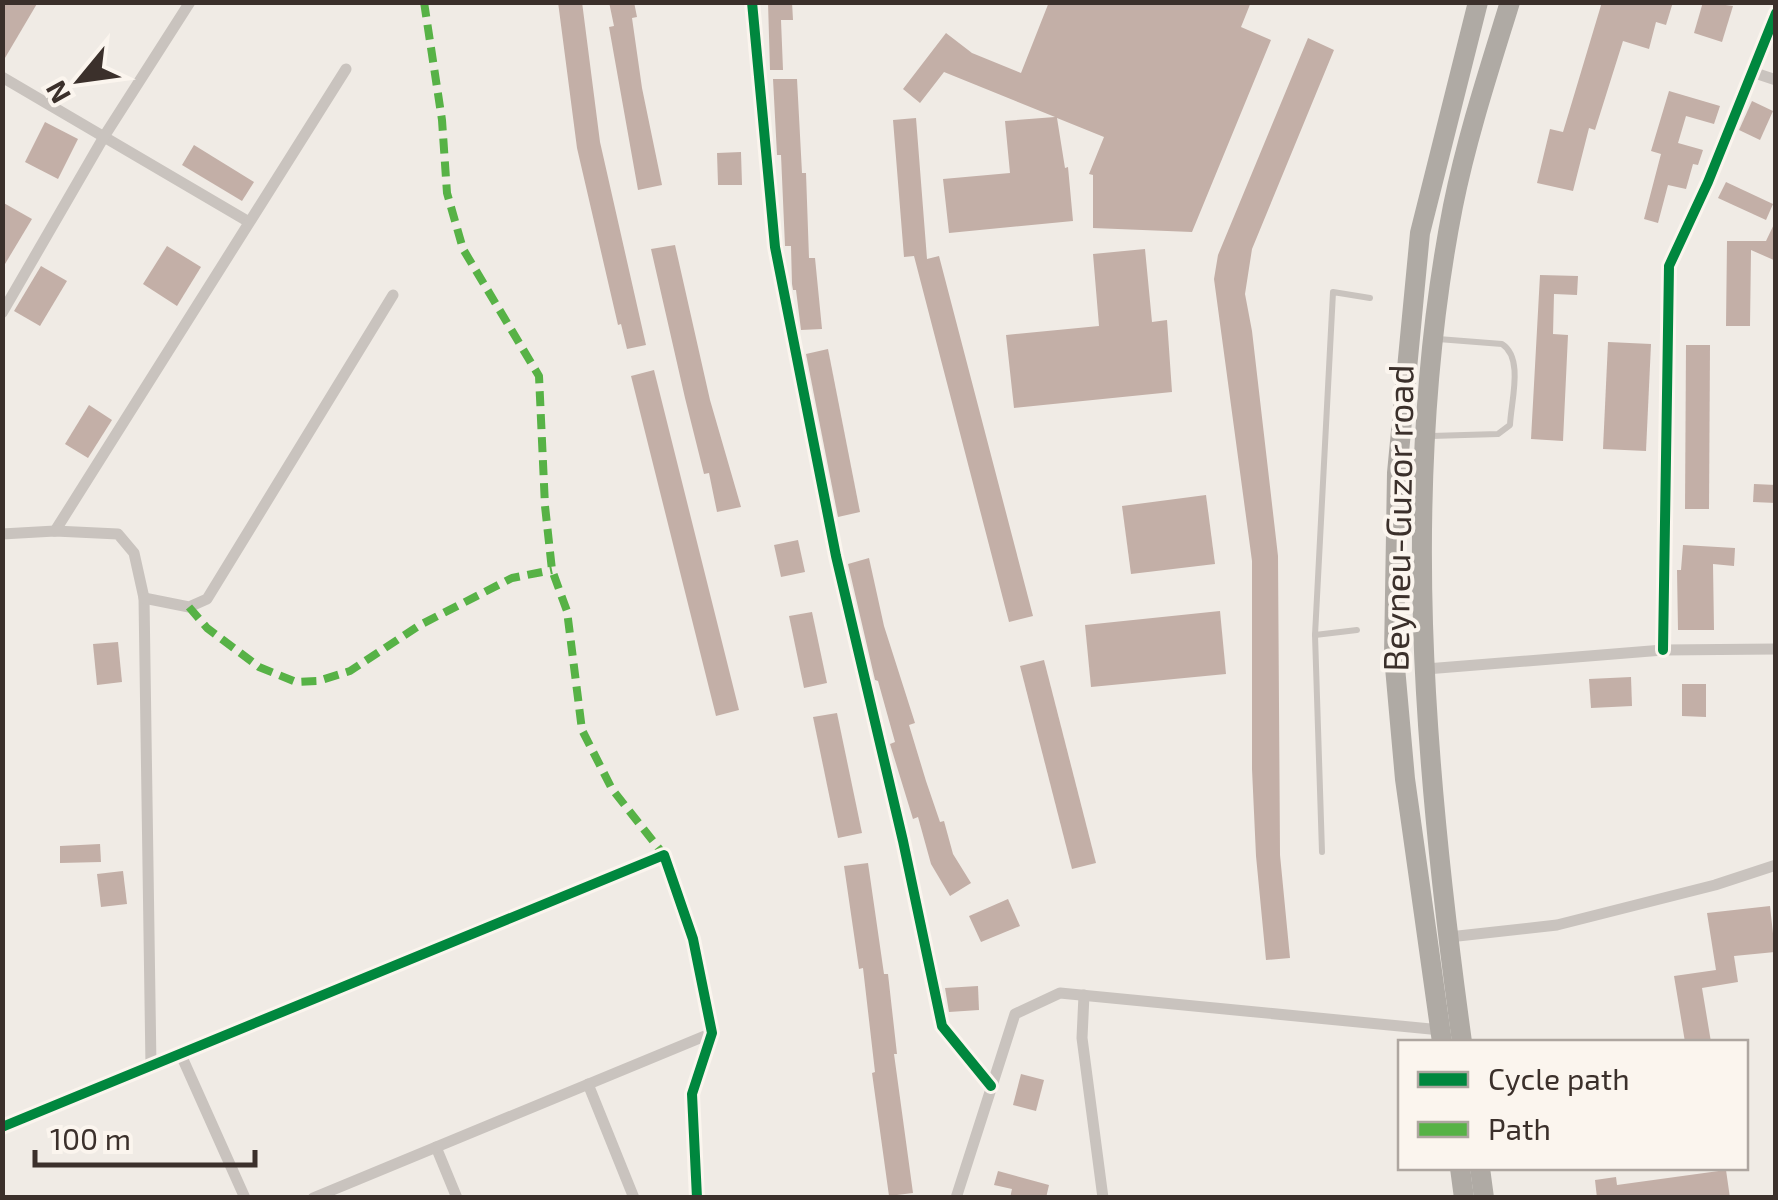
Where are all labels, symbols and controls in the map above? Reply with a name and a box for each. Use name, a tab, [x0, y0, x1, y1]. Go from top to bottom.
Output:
north arrow	[30, 30, 130, 130]
text: N	[37, 76, 77, 110]
street label: Beyneu-Guzor road	[1373, 364, 1421, 672]
legend	[1398, 1040, 1748, 1170]
text: Cycle path	[1488, 1060, 1630, 1096]
scale bar	[35, 1105, 255, 1167]
text: Path	[1488, 1110, 1551, 1146]
text: 100 m	[50, 1120, 131, 1156]

